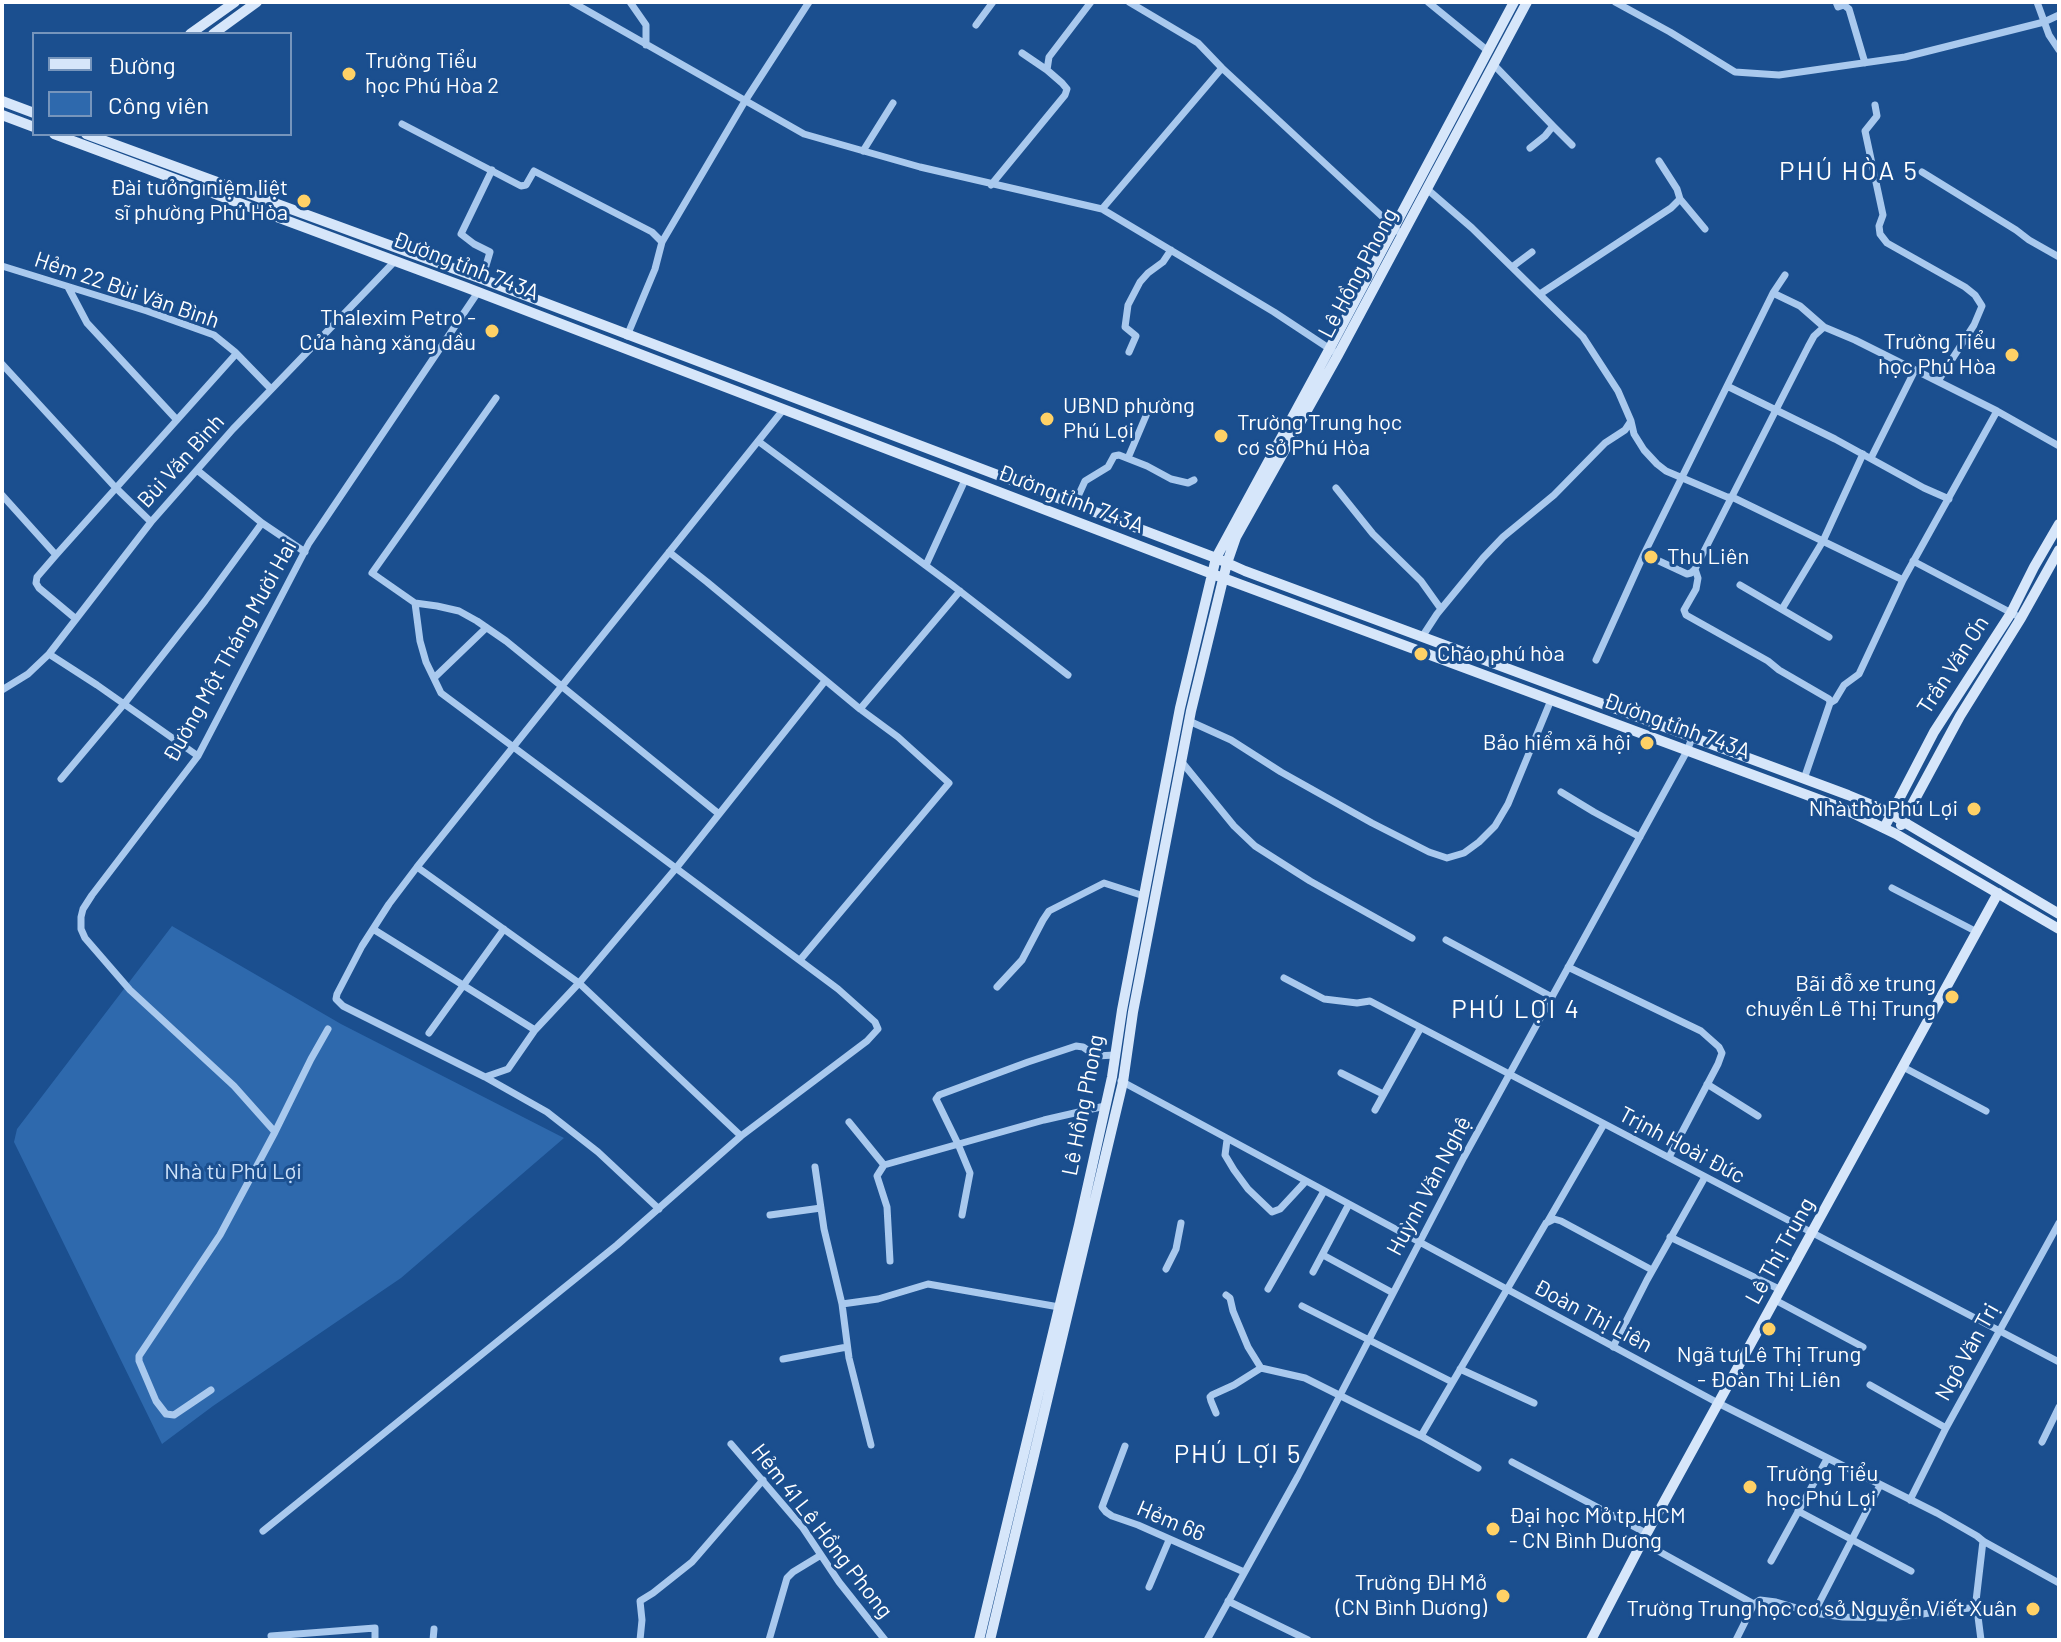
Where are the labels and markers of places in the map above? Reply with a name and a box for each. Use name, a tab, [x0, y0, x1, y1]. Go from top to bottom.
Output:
place label: Trường Tiểu học Phú Hòa 2	[365, 48, 499, 100]
marker: Trường Tiểu học Phú Hòa 2	[340, 65, 358, 83]
place label: Đài tưởng niệm liệt sĩ phường Phú Hòa	[110, 175, 288, 226]
marker: Đài tưởng niệm liệt sĩ phường Phú Hòa	[295, 192, 313, 210]
place label: Thalexim Petro - Cửa hàng xăng dầu	[299, 305, 476, 356]
marker: Thalexim Petro - Cửa hàng xăng dầu	[483, 322, 501, 340]
place label: Trường Tiểu học Phú Hòa	[1878, 329, 1996, 380]
marker: Trường Tiểu học Phú Hòa	[2003, 346, 2021, 364]
place label: UBND phường Phú Lợi	[1063, 393, 1195, 444]
marker: UBND phường Phú Lợi	[1038, 410, 1056, 428]
place label: Trường Trung học cơ sở Phú Hòa	[1237, 410, 1402, 462]
marker: Trường Trung học cơ sở Phú Hòa	[1212, 427, 1230, 445]
place label: Thu Liên	[1667, 544, 1749, 570]
marker: Thu Liên	[1642, 548, 1660, 566]
place label: Cháo phú hòa	[1437, 641, 1565, 667]
marker: Cháo phú hòa	[1412, 645, 1430, 663]
place label: Bảo hiểm xã hội	[1483, 730, 1631, 756]
marker: Bảo hiểm xã hội	[1638, 734, 1656, 752]
place label: Nhà thờ Phú Lợi	[1809, 796, 1958, 822]
marker: Nhà thờ Phú Lợi	[1965, 800, 1983, 818]
place label: Bãi đỗ xe trung chuyển Lê Thị Trung	[1745, 971, 1936, 1022]
marker: Bãi đỗ xe trung chuyển Lê Thị Trung	[1943, 988, 1961, 1006]
marker: Ngã tư Lê Thị Trung - Đoàn Thị Liên	[1760, 1320, 1778, 1338]
place label: Ngã tư Lê Thị Trung - Đoàn Thị Liên	[1677, 1342, 1861, 1394]
place label: Trường Tiểu học Phú Lợi	[1766, 1461, 1878, 1512]
marker: Trường Tiểu học Phú Lợi	[1741, 1478, 1759, 1496]
place label: Đại học Mở tp.HCM - CN Bình Dương	[1509, 1503, 1686, 1554]
marker: Đại học Mở tp.HCM - CN Bình Dương	[1484, 1520, 1502, 1538]
place label: Trường ĐH Mở (CN Bình Dương)	[1336, 1570, 1487, 1622]
marker: Trường ĐH Mở (CN Bình Dương)	[1494, 1587, 1512, 1605]
place label: Trường Trung học cơ sở Nguyễn Viết Xuân	[1627, 1596, 2017, 1622]
marker: Trường Trung học cơ sở Nguyễn Viết Xuân	[2024, 1600, 2042, 1618]

